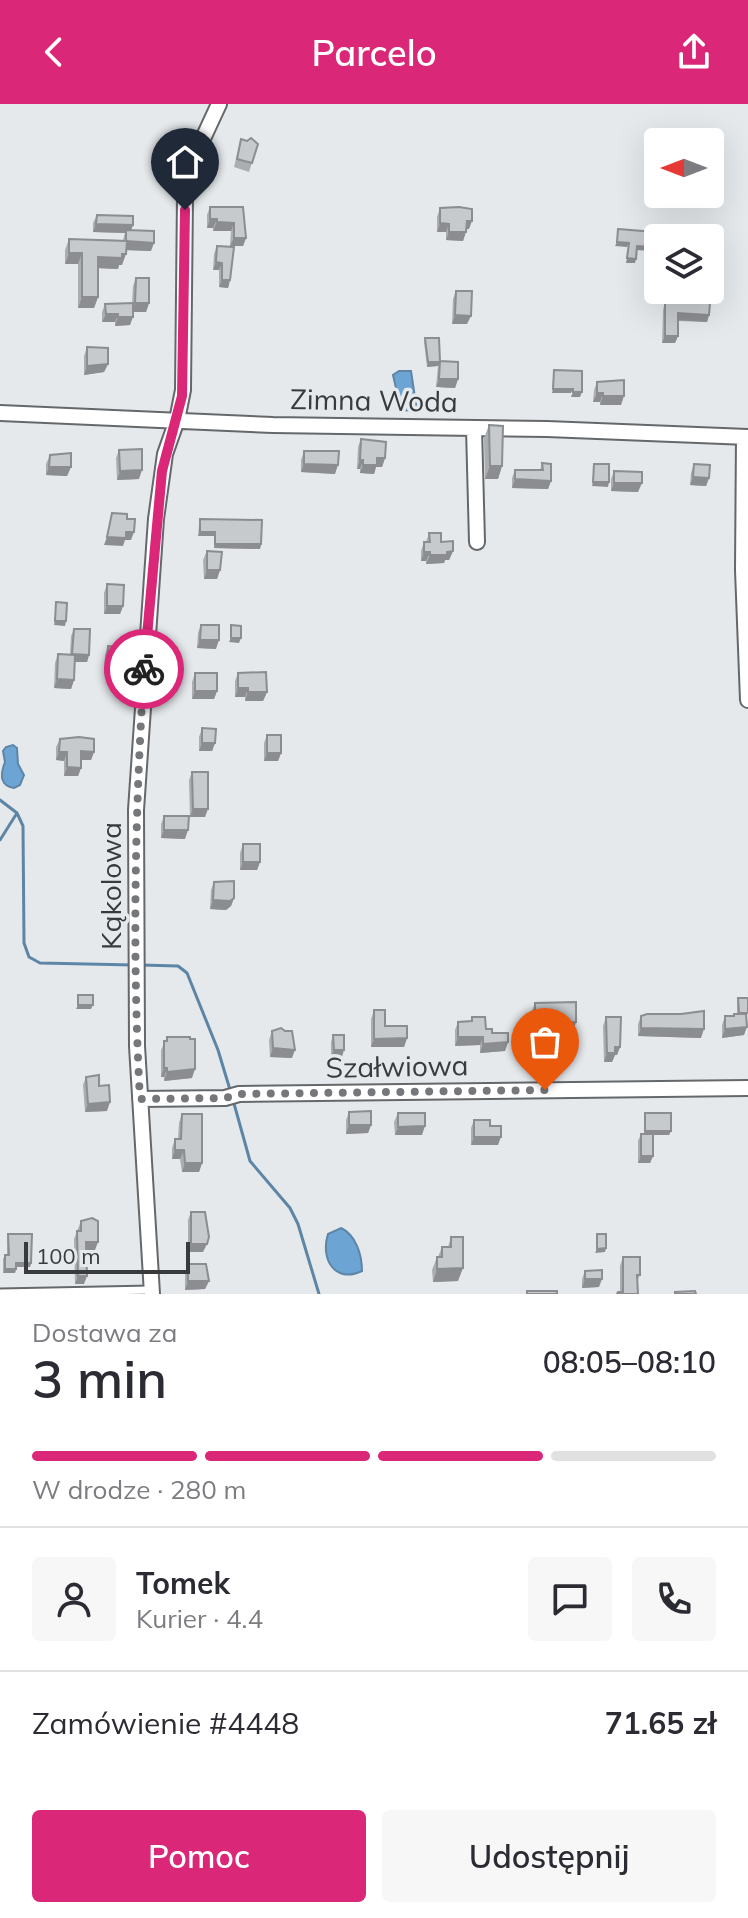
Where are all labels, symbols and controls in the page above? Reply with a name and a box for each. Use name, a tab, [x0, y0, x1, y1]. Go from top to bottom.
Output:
icon: back	[32, 30, 76, 74]
text: Parcelo	[311, 30, 437, 75]
icon: share	[672, 30, 716, 74]
pin	[151, 128, 219, 210]
north arrow	[644, 128, 724, 208]
map controls	[644, 128, 724, 304]
icon: home	[163, 140, 207, 184]
button: layers	[644, 224, 724, 304]
street label: Zimna Woda	[290, 381, 458, 419]
courier	[104, 629, 184, 709]
icon: bike	[122, 647, 166, 691]
street label: Kąkolowa	[93, 822, 128, 950]
pin	[511, 1008, 579, 1090]
icon: bag	[523, 1020, 567, 1064]
street label: Szałwiowa	[325, 1047, 469, 1085]
scale bar	[24, 1238, 190, 1274]
text: 100 m	[36, 1242, 101, 1270]
text: Dostawa za	[32, 1316, 177, 1349]
text: 08:05–08:10	[543, 1343, 716, 1381]
text: 3 min	[32, 1346, 167, 1411]
text: W drodze · 280 m	[32, 1473, 246, 1506]
button: person	[32, 1557, 116, 1641]
button: chat	[528, 1557, 612, 1641]
button: phone	[632, 1557, 716, 1641]
text: Tomek	[136, 1564, 230, 1602]
text: Kurier · 4.4	[136, 1602, 263, 1635]
text: Zamówienie #4448	[32, 1704, 299, 1742]
text: 71.65 zł	[605, 1704, 716, 1742]
button: Pomoc	[32, 1810, 366, 1902]
button: Udostępnij	[382, 1810, 716, 1902]

